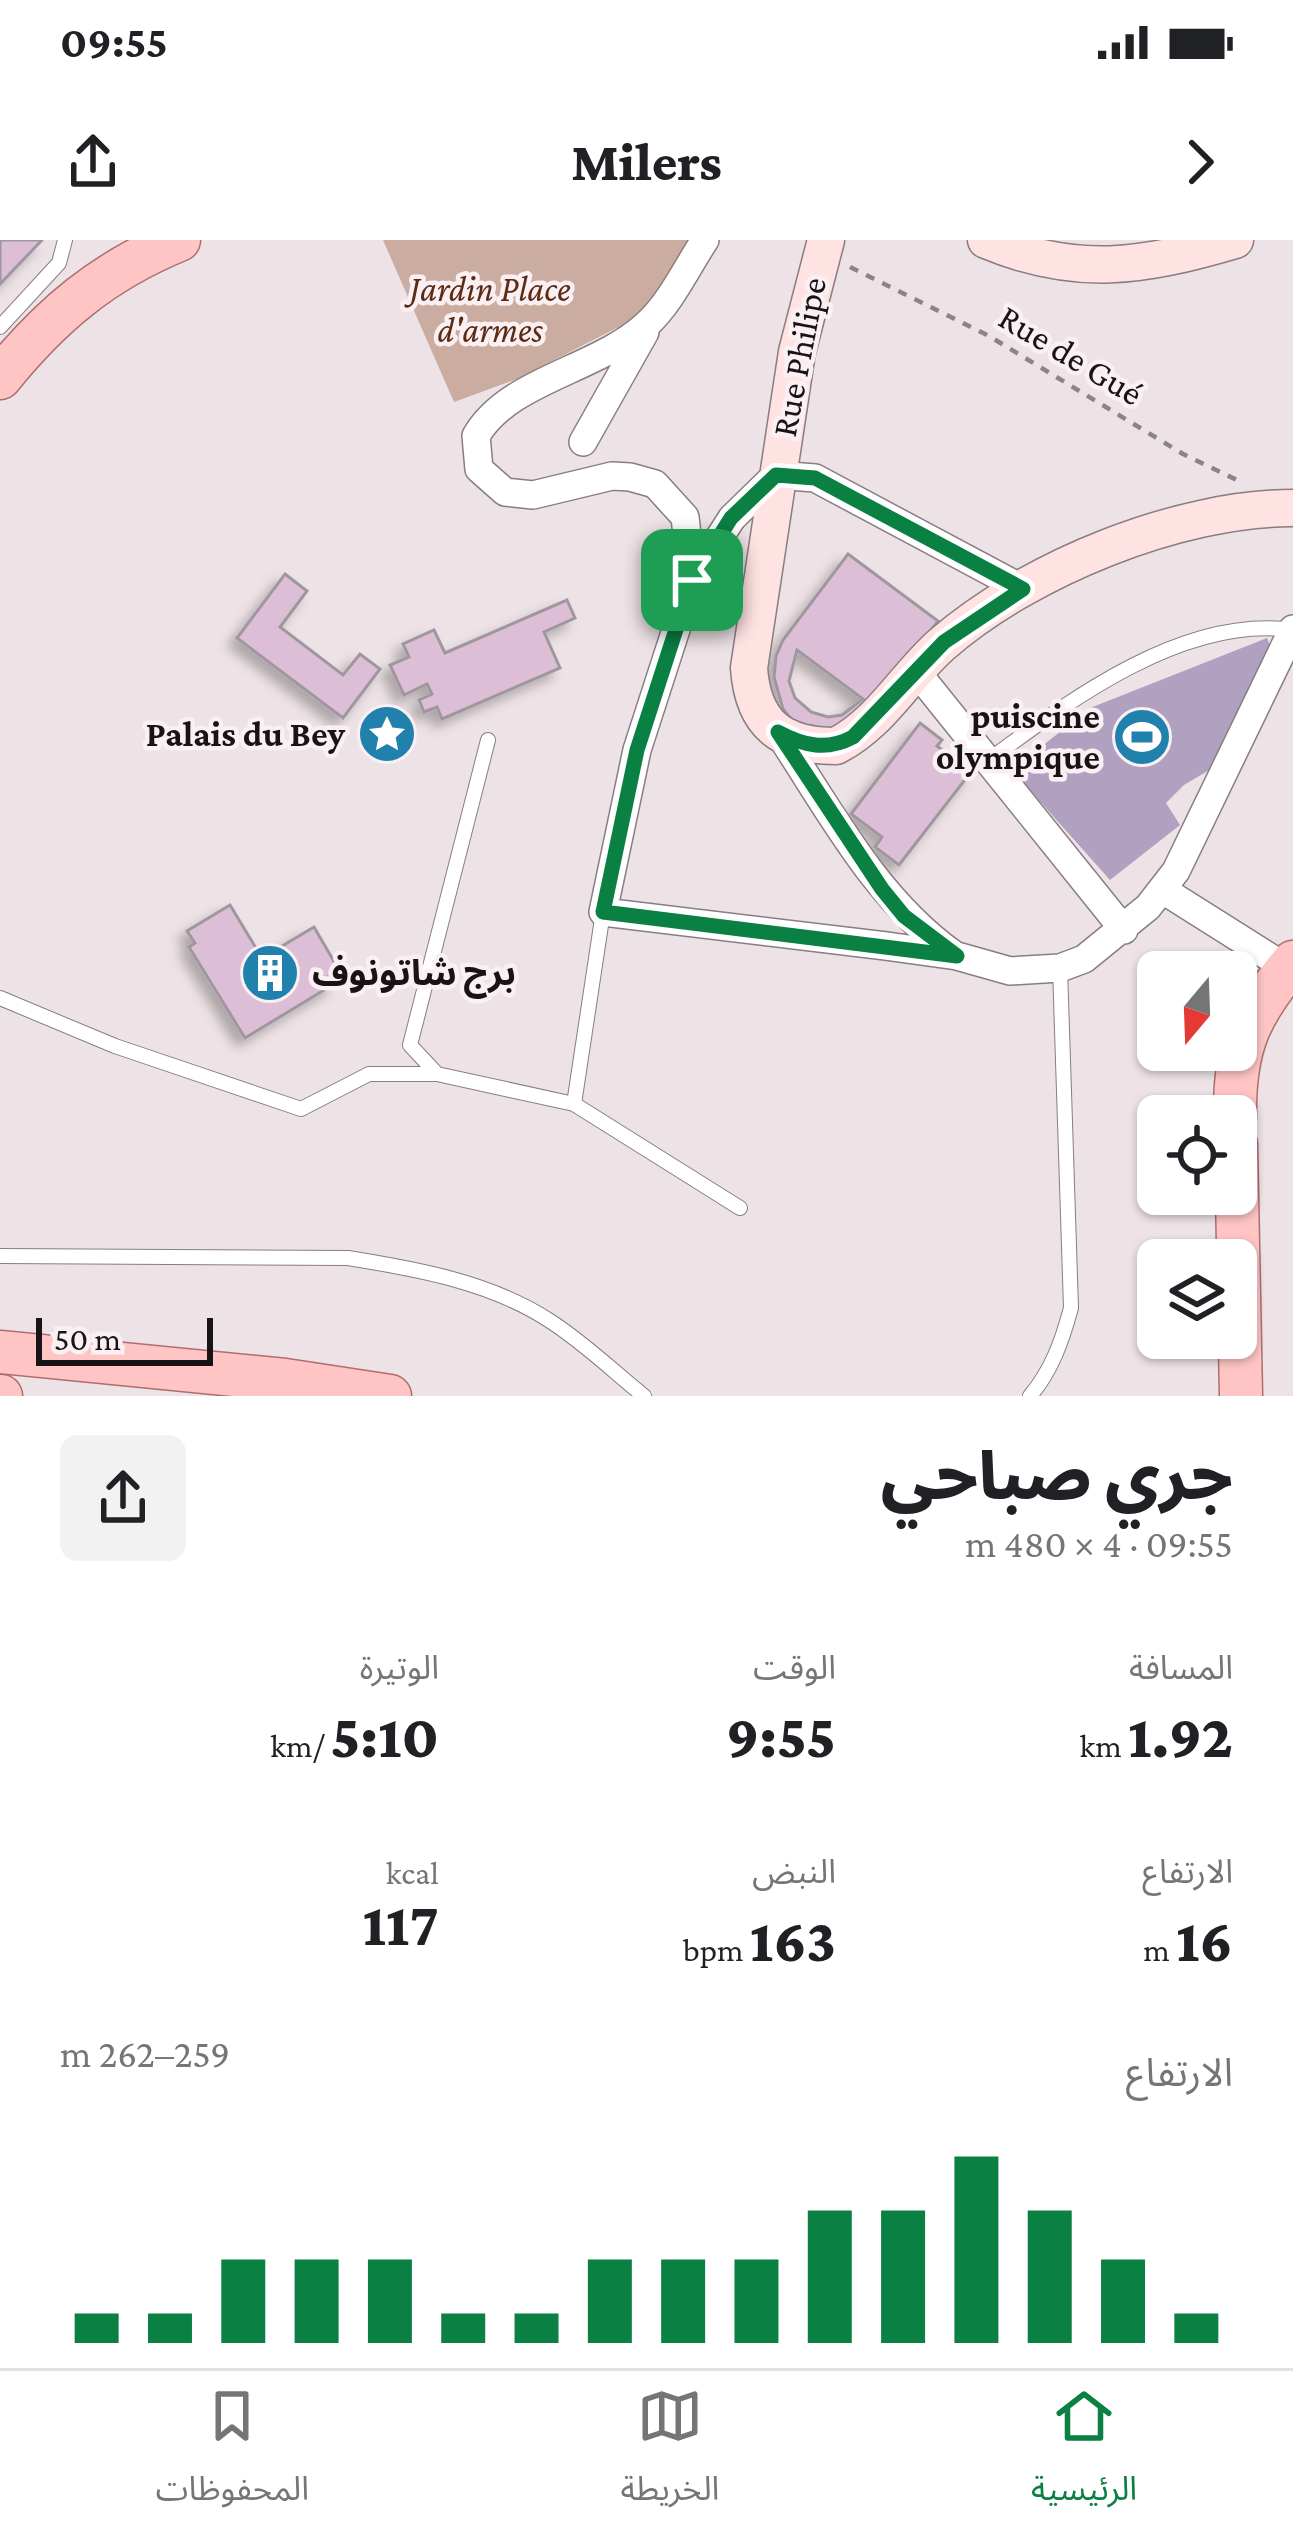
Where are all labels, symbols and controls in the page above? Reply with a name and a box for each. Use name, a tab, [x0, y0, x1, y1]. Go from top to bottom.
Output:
text: 09:55	[60, 17, 168, 67]
icon: share	[60, 129, 126, 195]
icon: forward	[1167, 129, 1233, 195]
text: Milers	[571, 132, 722, 192]
park label: Jardin Place d'armes	[403, 269, 571, 350]
street label: Rue Philipe	[764, 274, 834, 440]
street label: Rue de Gué	[992, 297, 1150, 413]
pin	[641, 529, 743, 631]
icon: arrive	[659, 547, 725, 613]
place label: puiscine olympique	[936, 696, 1100, 777]
place icon: Palais du Bey	[356, 703, 418, 765]
sports icon: puiscine olympique	[1111, 706, 1173, 768]
place label: Palais du Bey	[146, 714, 345, 754]
building icon: برج شاتونوف	[239, 942, 301, 1004]
north arrow	[1137, 951, 1257, 1071]
map controls	[1137, 951, 1257, 1359]
place label: برج شاتونوف	[312, 953, 516, 999]
button: locate	[1137, 1095, 1257, 1215]
button: layers	[1137, 1239, 1257, 1359]
scale bar	[36, 1312, 213, 1365]
text: 50 m	[54, 1320, 121, 1357]
button: share	[60, 1435, 186, 1561]
text: جري صباحي	[881, 1440, 1233, 1513]
text: 09:55 · 4 × 480 m	[965, 1522, 1233, 1565]
text: الوتيرة	[360, 1649, 439, 1686]
text: الوقت	[753, 1649, 836, 1686]
text: المسافة	[1129, 1649, 1233, 1686]
text: 5:10	[330, 1703, 439, 1770]
text: 9:55	[726, 1703, 836, 1770]
text: 1.92	[1128, 1703, 1233, 1770]
text: /km	[270, 1727, 330, 1764]
text: km	[1079, 1727, 1128, 1764]
text: النبض	[752, 1853, 836, 1890]
text: الارتفاع	[1142, 1853, 1233, 1890]
text: kcal	[386, 1854, 439, 1891]
text: 117	[362, 1891, 439, 1958]
text: 163	[750, 1907, 836, 1974]
text: 16	[1176, 1907, 1233, 1974]
text: bpm	[683, 1931, 750, 1968]
text: m	[1143, 1931, 1176, 1968]
text: 259–262 m	[60, 2032, 230, 2075]
text: الارتفاع	[1126, 2051, 1233, 2094]
tab: المحفوظات	[156, 2383, 309, 2524]
tab: الخريطة	[621, 2383, 719, 2524]
tab: الرئيسية	[1031, 2383, 1137, 2524]

